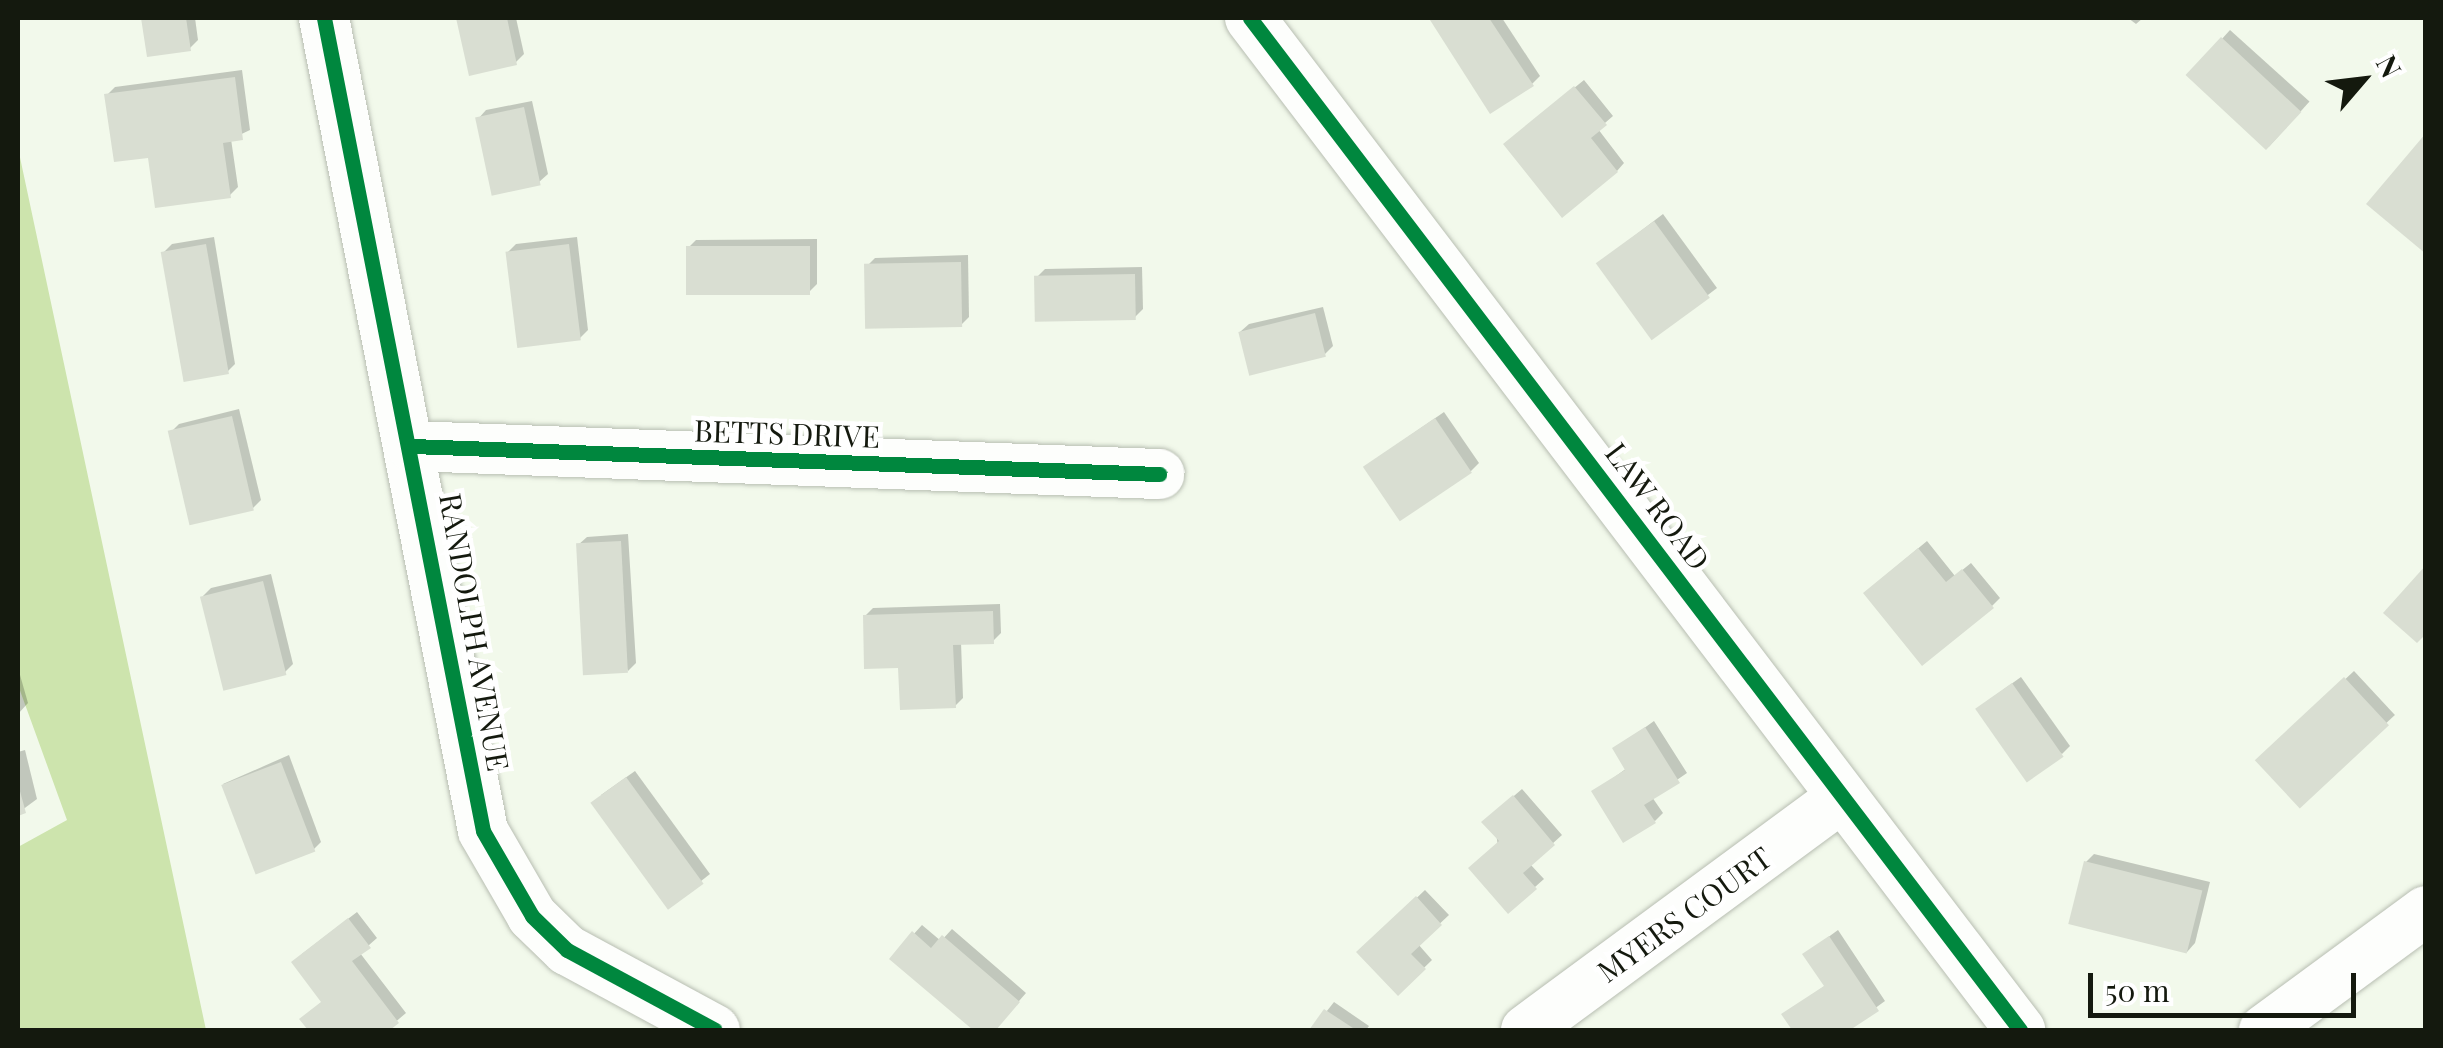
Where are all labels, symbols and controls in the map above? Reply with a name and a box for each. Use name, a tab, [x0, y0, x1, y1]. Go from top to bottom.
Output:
north arrow	[2313, 30, 2413, 130]
text: N	[2369, 48, 2411, 83]
street label: BETTS DRIVE	[693, 412, 881, 454]
street label: LAW ROAD	[1598, 435, 1718, 577]
street label: RANDOLPH AVENUE	[433, 490, 517, 774]
street label: MYERS COURT	[1590, 839, 1778, 989]
scale bar	[2093, 953, 2360, 1015]
text: 50 m	[2105, 970, 2170, 1010]

